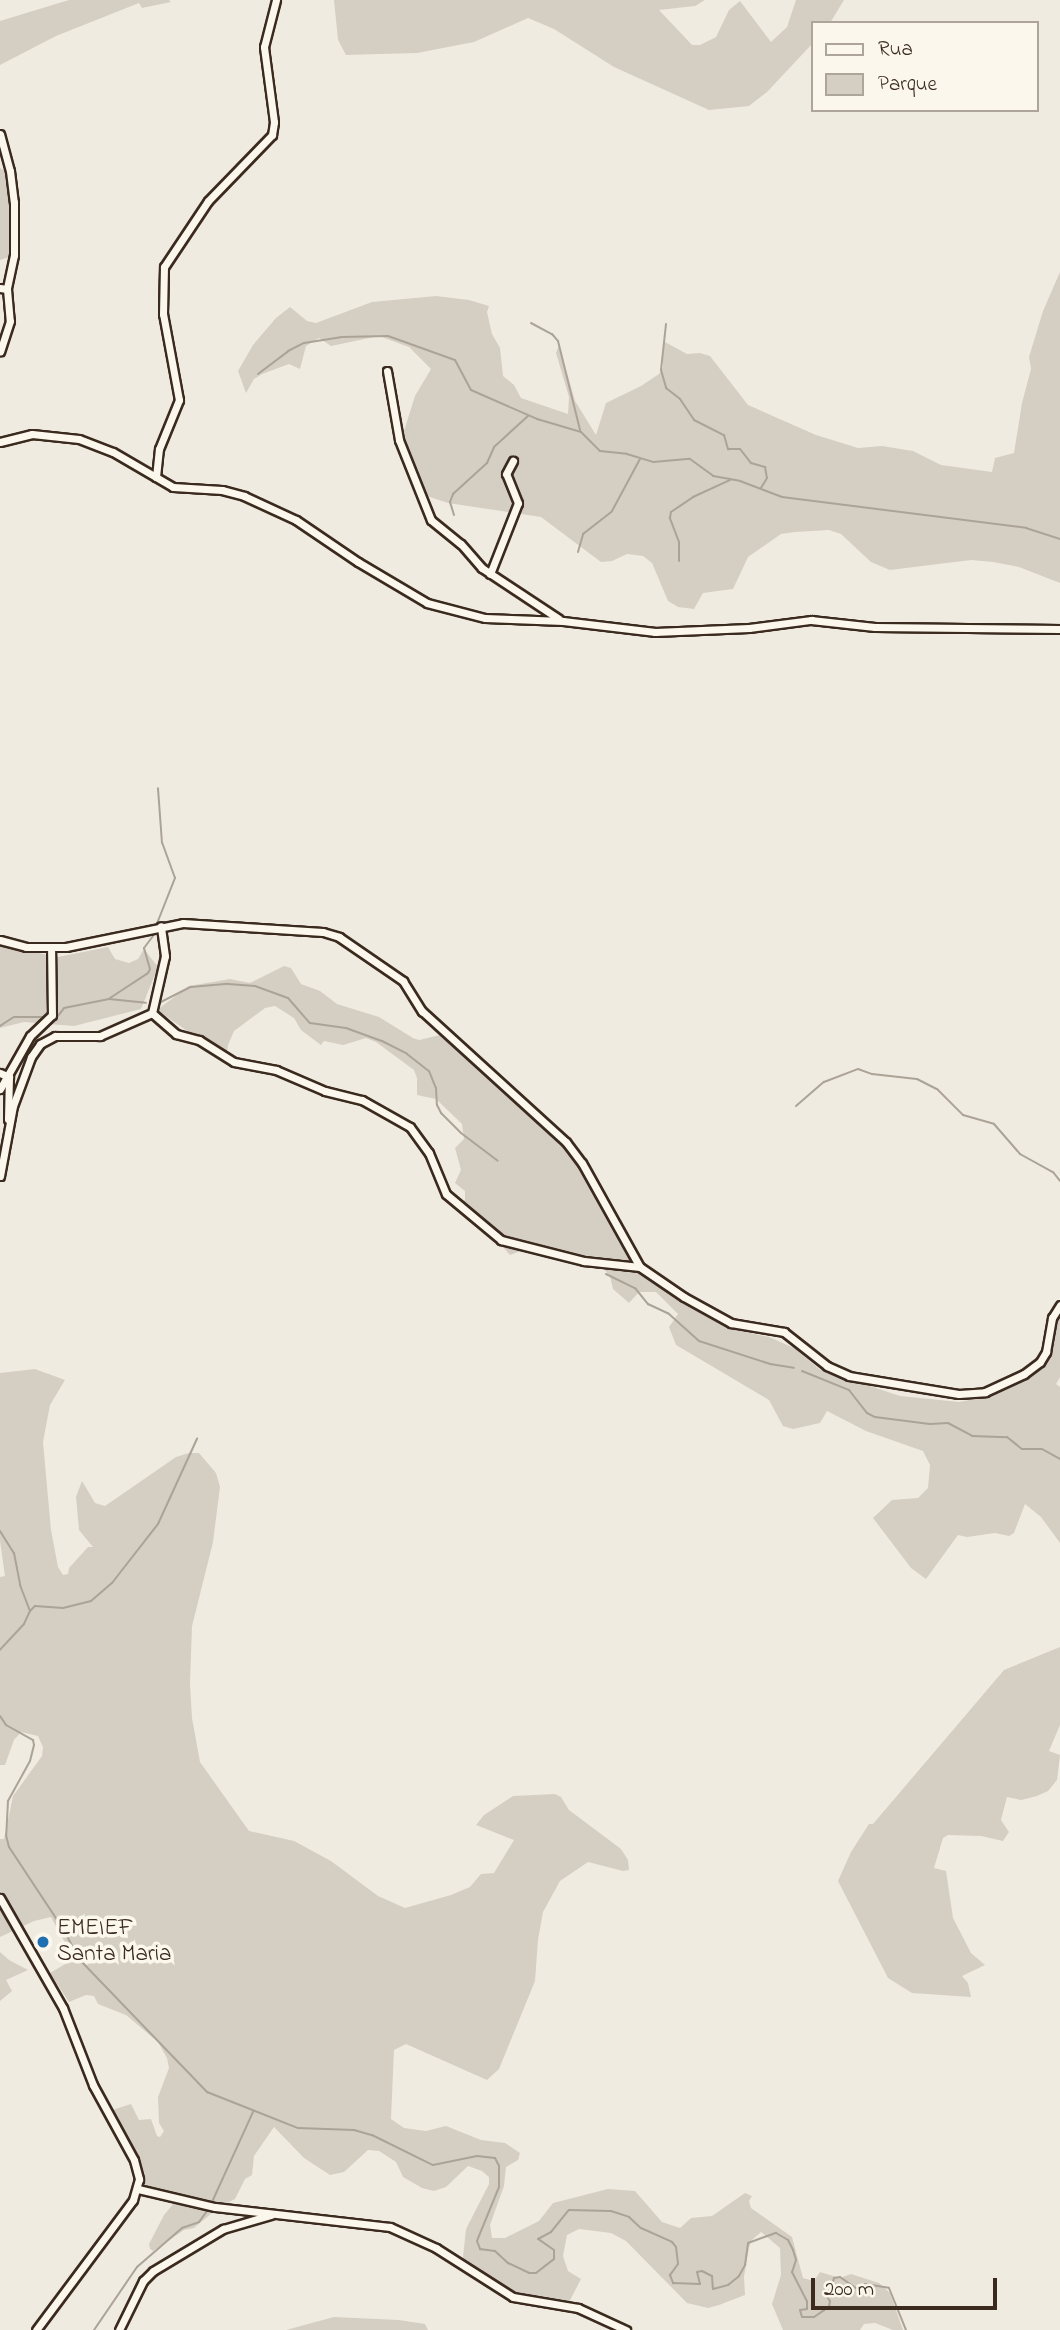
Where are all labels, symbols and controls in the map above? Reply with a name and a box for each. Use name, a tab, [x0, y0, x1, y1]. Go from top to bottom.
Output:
legend	[811, 21, 1039, 112]
text: Rua	[878, 35, 913, 65]
text: Parque	[878, 70, 937, 100]
place label: EMEIEF Santa Maria	[57, 1915, 171, 1969]
marker: EMEIEF Santa Maria	[35, 1934, 51, 1950]
scale bar	[815, 2264, 1000, 2308]
text: 200 m	[824, 2275, 874, 2305]

